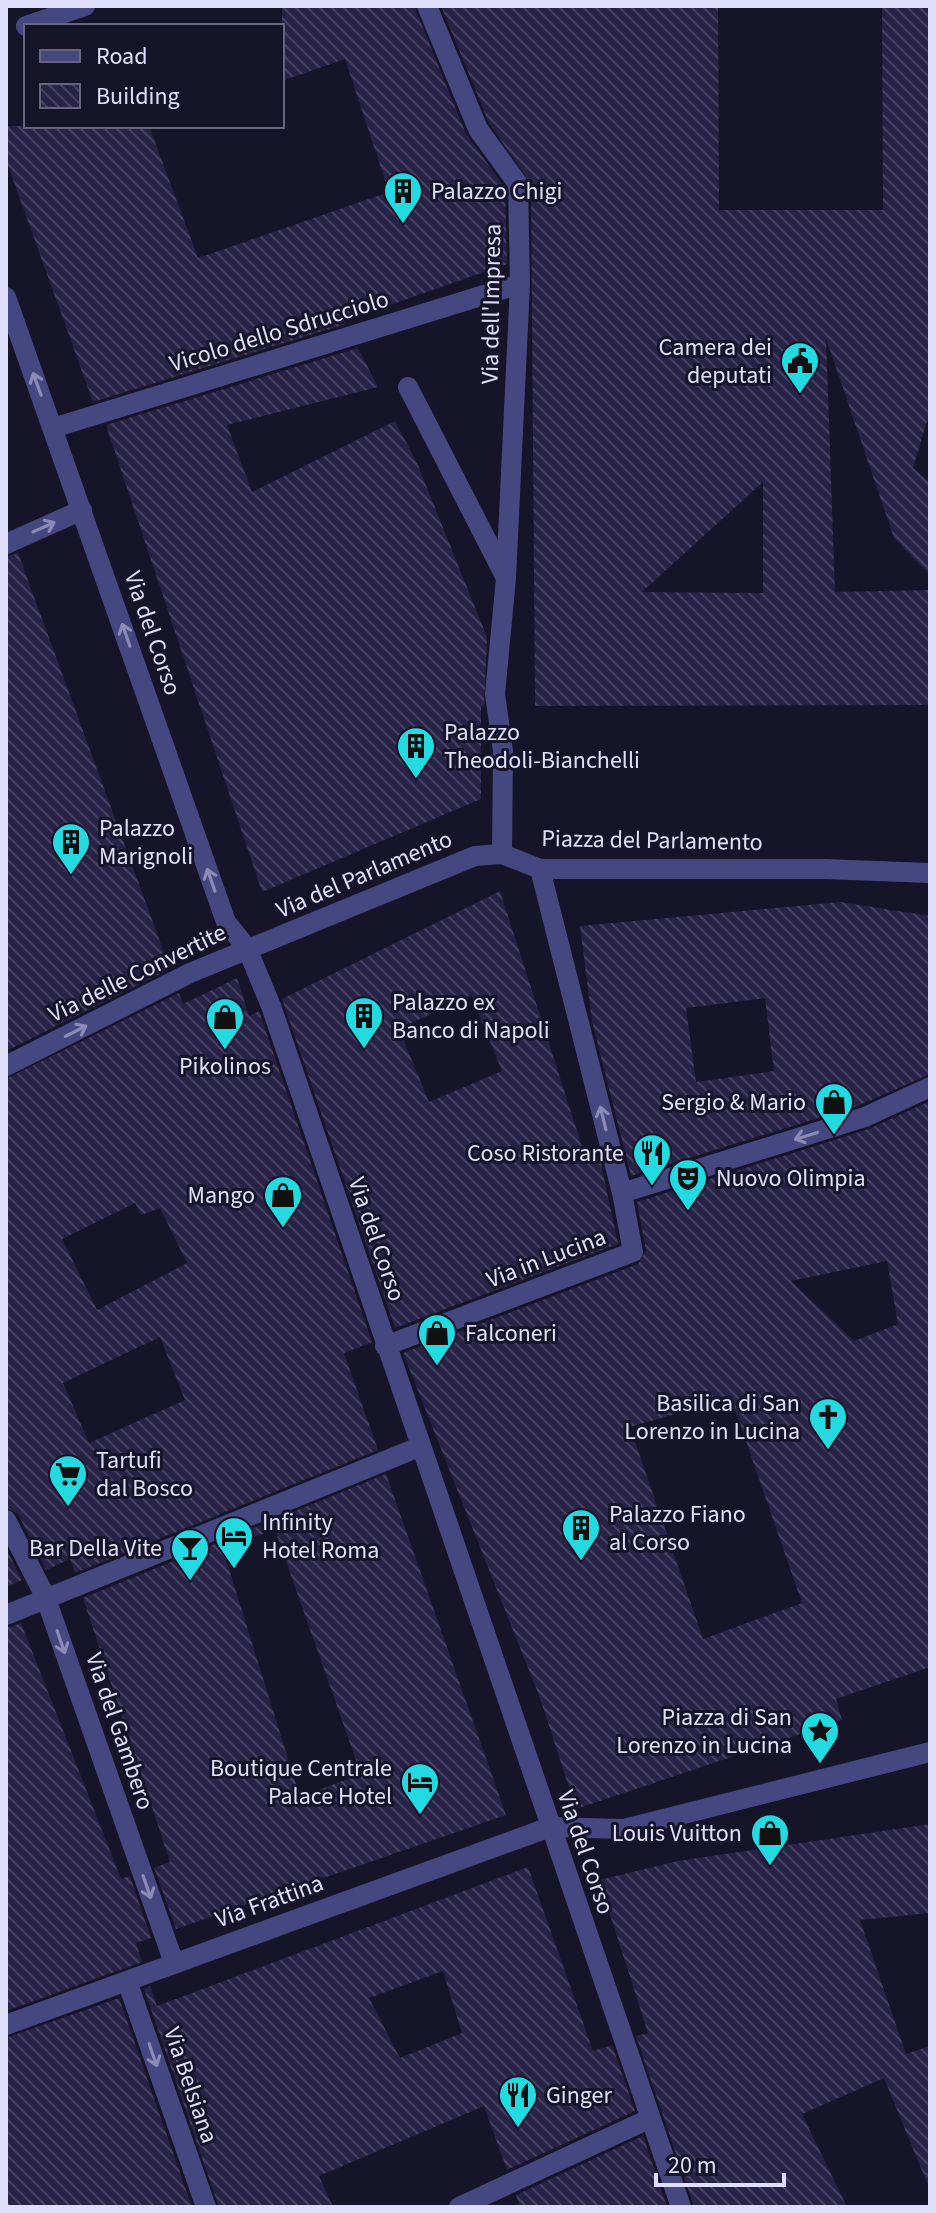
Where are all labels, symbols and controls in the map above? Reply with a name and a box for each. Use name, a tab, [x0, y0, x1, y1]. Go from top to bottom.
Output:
legend	[24, 24, 284, 128]
text: Road	[96, 39, 148, 74]
text: Building	[96, 79, 180, 114]
building icon: Palazzo Chigi	[382, 170, 424, 225]
place label: Palazzo Chigi	[431, 174, 563, 209]
street label: Via dell'Impresa	[473, 224, 510, 384]
street label: Vicolo dello Sdrucciolo	[165, 281, 393, 382]
place label: Camera dei deputati	[659, 330, 772, 393]
public building icon: Camera dei deputati	[779, 340, 821, 395]
one-way arrow	[29, 373, 43, 397]
one-way arrow	[31, 519, 56, 534]
street label: Via del Corso	[115, 566, 190, 700]
one-way arrow	[117, 622, 132, 647]
place label: Palazzo Theodoli-Bianchelli	[444, 715, 640, 778]
building icon: Palazzo Theodoli-Bianchelli	[395, 725, 437, 780]
place label: Palazzo Marignoli	[99, 811, 193, 874]
building icon: Palazzo Marignoli	[50, 821, 92, 876]
street label: Piazza del Parlamento	[541, 821, 763, 860]
street label: Via del Parlamento	[271, 822, 458, 927]
one-way arrow	[203, 868, 218, 893]
street label: Via delle Convertite	[42, 915, 232, 1032]
place label: Palazzo ex Banco di Napoli	[392, 985, 550, 1048]
building icon: Palazzo ex Banco di Napoli	[343, 995, 385, 1050]
shop icon: Pikolinos	[204, 996, 246, 1051]
one-way arrow	[63, 1022, 87, 1038]
place label: Pikolinos	[179, 1049, 271, 1084]
shop icon: Sergio & Mario	[813, 1081, 855, 1136]
place label: Sergio & Mario	[661, 1085, 806, 1120]
one-way arrow	[595, 1105, 610, 1131]
one-way arrow	[793, 1129, 819, 1144]
restaurant icon: Coso Ristorante	[631, 1132, 673, 1187]
place label: Coso Ristorante	[467, 1136, 624, 1171]
theatre icon: Nuovo Olimpia	[667, 1157, 709, 1212]
place label: Nuovo Olimpia	[716, 1161, 866, 1196]
street label: Via del Corso	[339, 1172, 414, 1306]
shop icon: Mango	[262, 1174, 304, 1229]
place label: Mango	[188, 1178, 255, 1213]
street label: Via in Lucina	[481, 1220, 611, 1297]
shop icon: Falconeri	[416, 1312, 458, 1367]
place label: Falconeri	[465, 1316, 557, 1351]
place label: Basilica di San Lorenzo in Lucina	[624, 1386, 800, 1449]
church icon: Basilica di San Lorenzo in Lucina	[807, 1396, 849, 1451]
place label: Tartufi dal Bosco	[96, 1443, 193, 1506]
supermarket icon: Tartufi dal Bosco	[47, 1453, 89, 1508]
place label: Palazzo Fiano al Corso	[609, 1497, 746, 1560]
place label: Infinity Hotel Roma	[262, 1505, 379, 1568]
building icon: Palazzo Fiano al Corso	[560, 1507, 602, 1562]
hotel icon: Infinity Hotel Roma	[213, 1515, 255, 1570]
bar icon: Bar Della Vite	[169, 1527, 211, 1582]
place label: Bar Della Vite	[29, 1531, 162, 1566]
one-way arrow	[55, 1629, 70, 1654]
street label: Via del Gambero	[76, 1648, 163, 1815]
place label: Piazza di San Lorenzo in Lucina	[616, 1700, 792, 1763]
place icon: Piazza di San Lorenzo in Lucina	[799, 1710, 841, 1765]
place label: Boutique Centrale Palace Hotel	[210, 1751, 392, 1814]
hotel icon: Boutique Centrale Palace Hotel	[399, 1761, 441, 1816]
street label: Via del Corso	[548, 1785, 623, 1919]
shop icon: Louis Vuitton	[749, 1812, 791, 1867]
place label: Louis Vuitton	[612, 1816, 742, 1851]
street label: Via Frattina	[210, 1866, 328, 1937]
one-way arrow	[141, 1875, 155, 1899]
street label: Via Belsiana	[154, 2022, 227, 2148]
one-way arrow	[146, 2042, 161, 2067]
restaurant icon: Ginger	[497, 2074, 539, 2129]
place label: Ginger	[546, 2078, 613, 2113]
scale bar	[656, 2137, 784, 2187]
text: 20 m	[668, 2148, 717, 2183]

